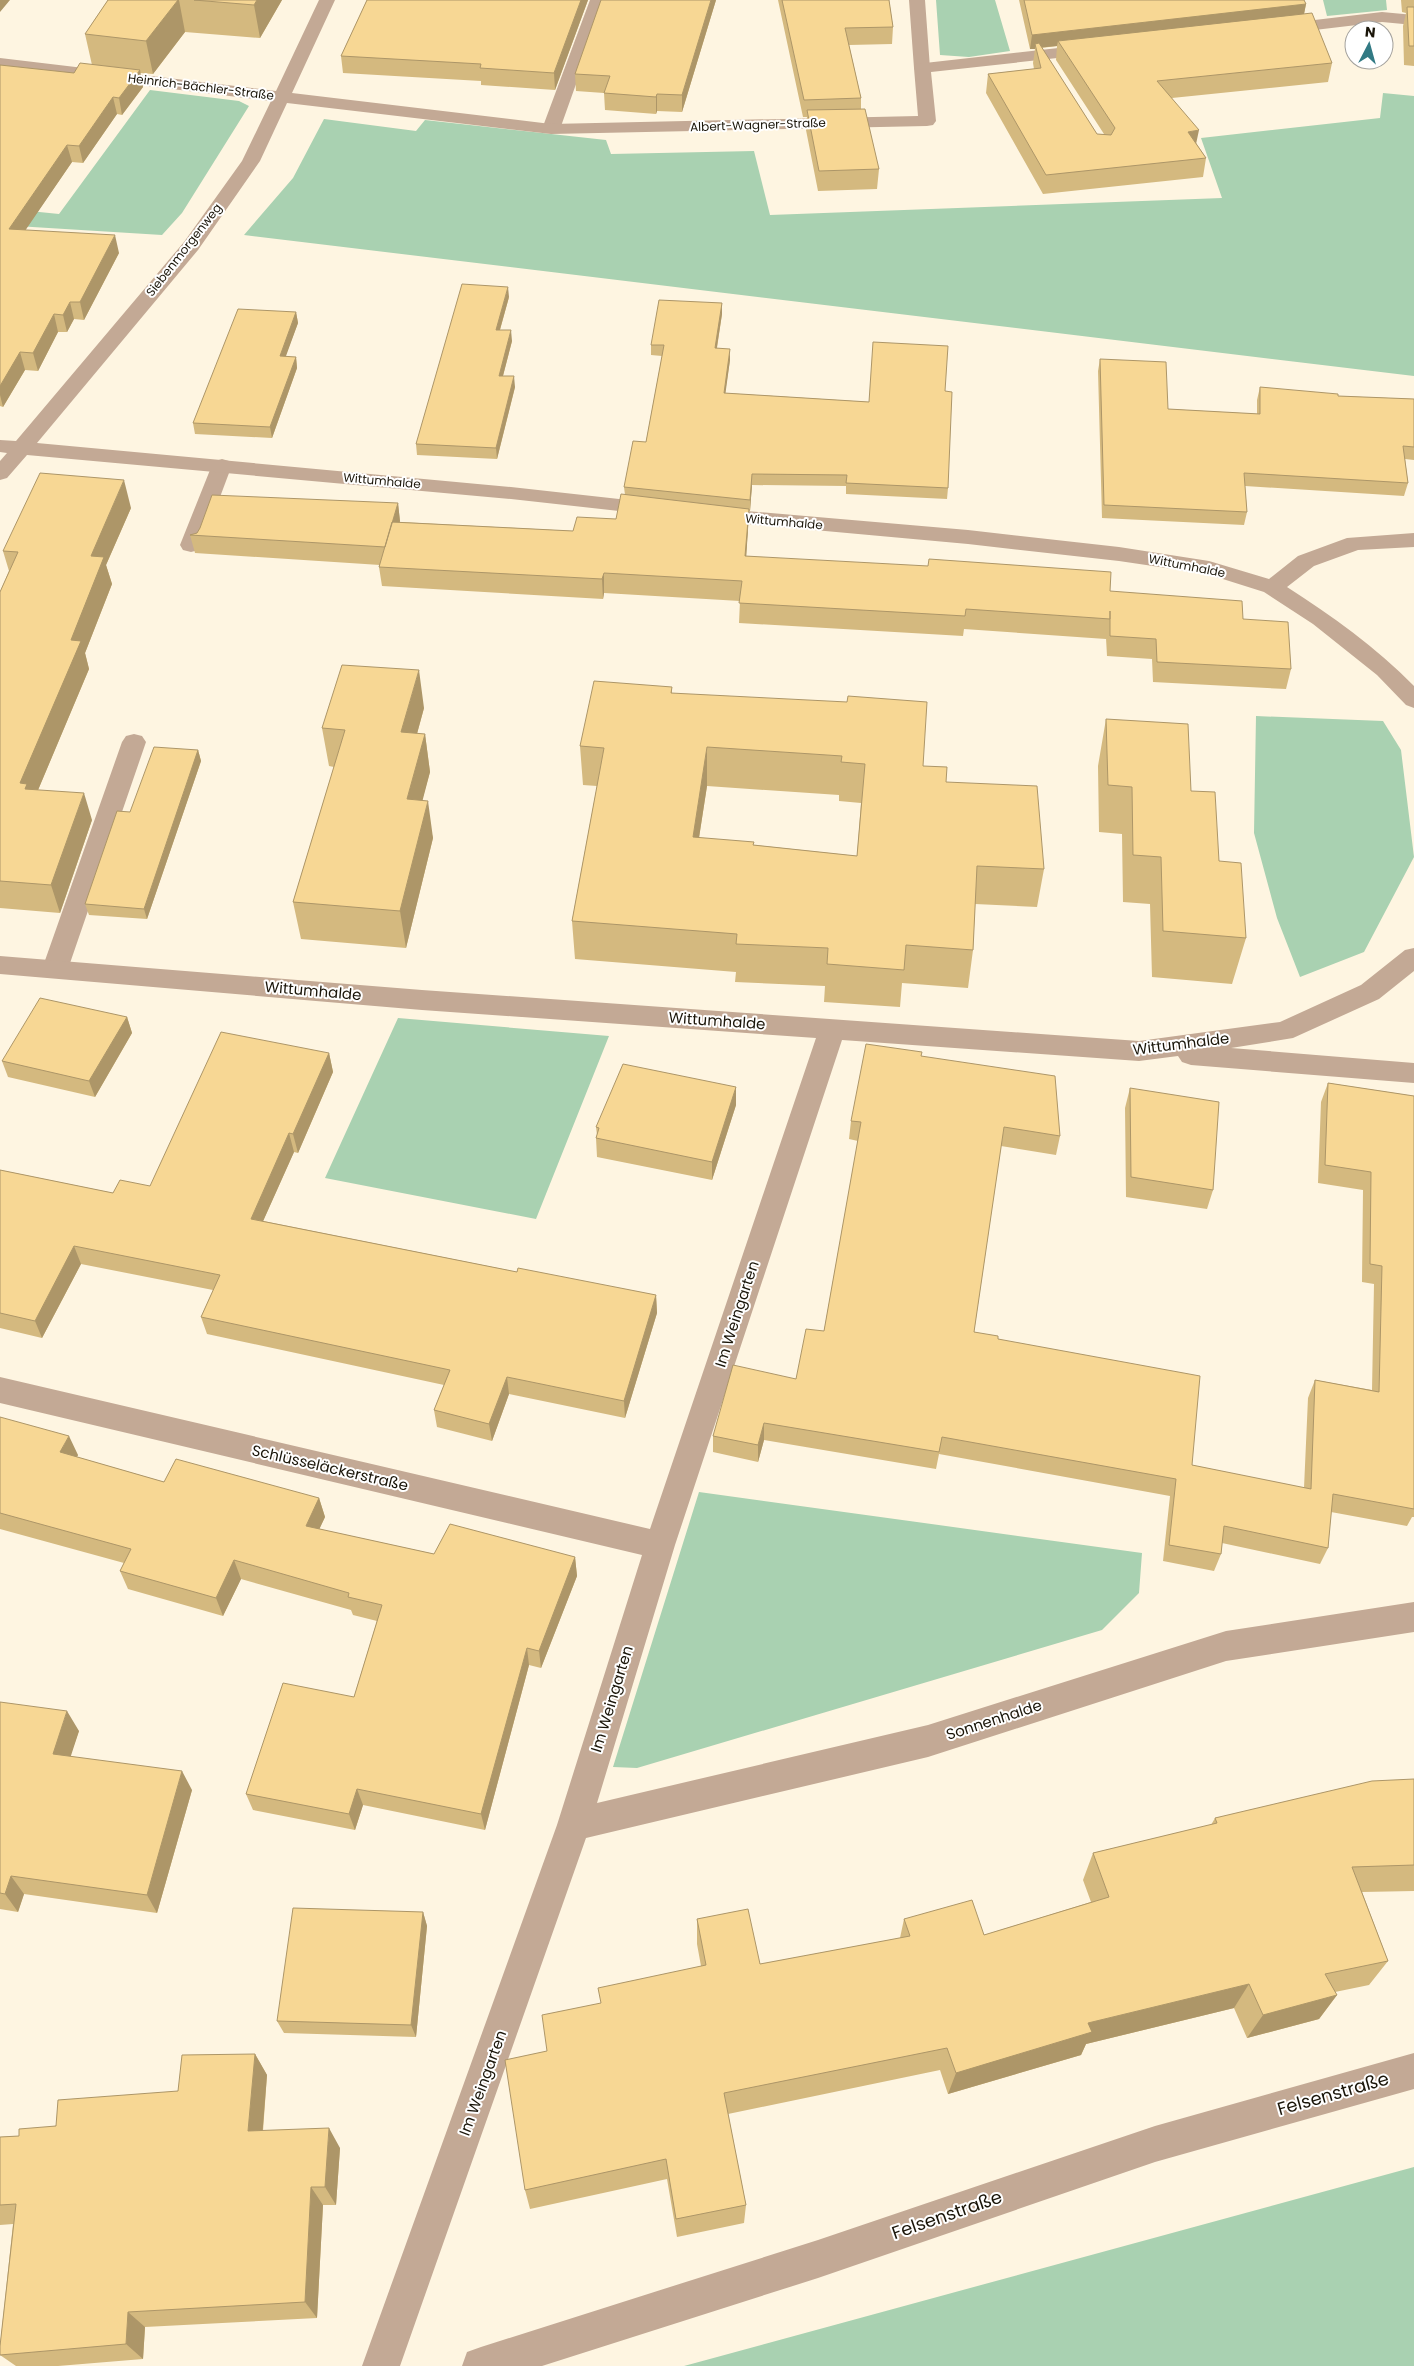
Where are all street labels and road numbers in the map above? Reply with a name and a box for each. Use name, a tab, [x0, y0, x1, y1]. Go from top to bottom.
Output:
street label: Heinrich-Bächler-Straße	[127, 69, 275, 104]
street label: Albert-Wagner-Straße	[690, 114, 826, 135]
street label: Siebenmorgenweg	[142, 200, 225, 300]
street label: Wittumhalde	[343, 469, 422, 492]
street label: Wittumhalde	[745, 510, 824, 533]
street label: Wittumhalde	[1147, 550, 1227, 581]
street label: Wittumhalde	[264, 976, 362, 1005]
street label: Wittumhalde	[668, 1007, 766, 1034]
street label: Wittumhalde	[1131, 1027, 1230, 1060]
street label: Im Weingarten	[709, 1258, 764, 1370]
street label: Schlüsseläckerstraße	[250, 1439, 410, 1496]
street label: Im Weingarten	[585, 1643, 638, 1755]
street label: Sonnenhalde	[943, 1694, 1044, 1745]
street label: Im Weingarten	[454, 2027, 511, 2138]
street label: Felsenstraße	[1274, 2066, 1392, 2121]
street label: Felsenstraße	[888, 2184, 1005, 2245]

